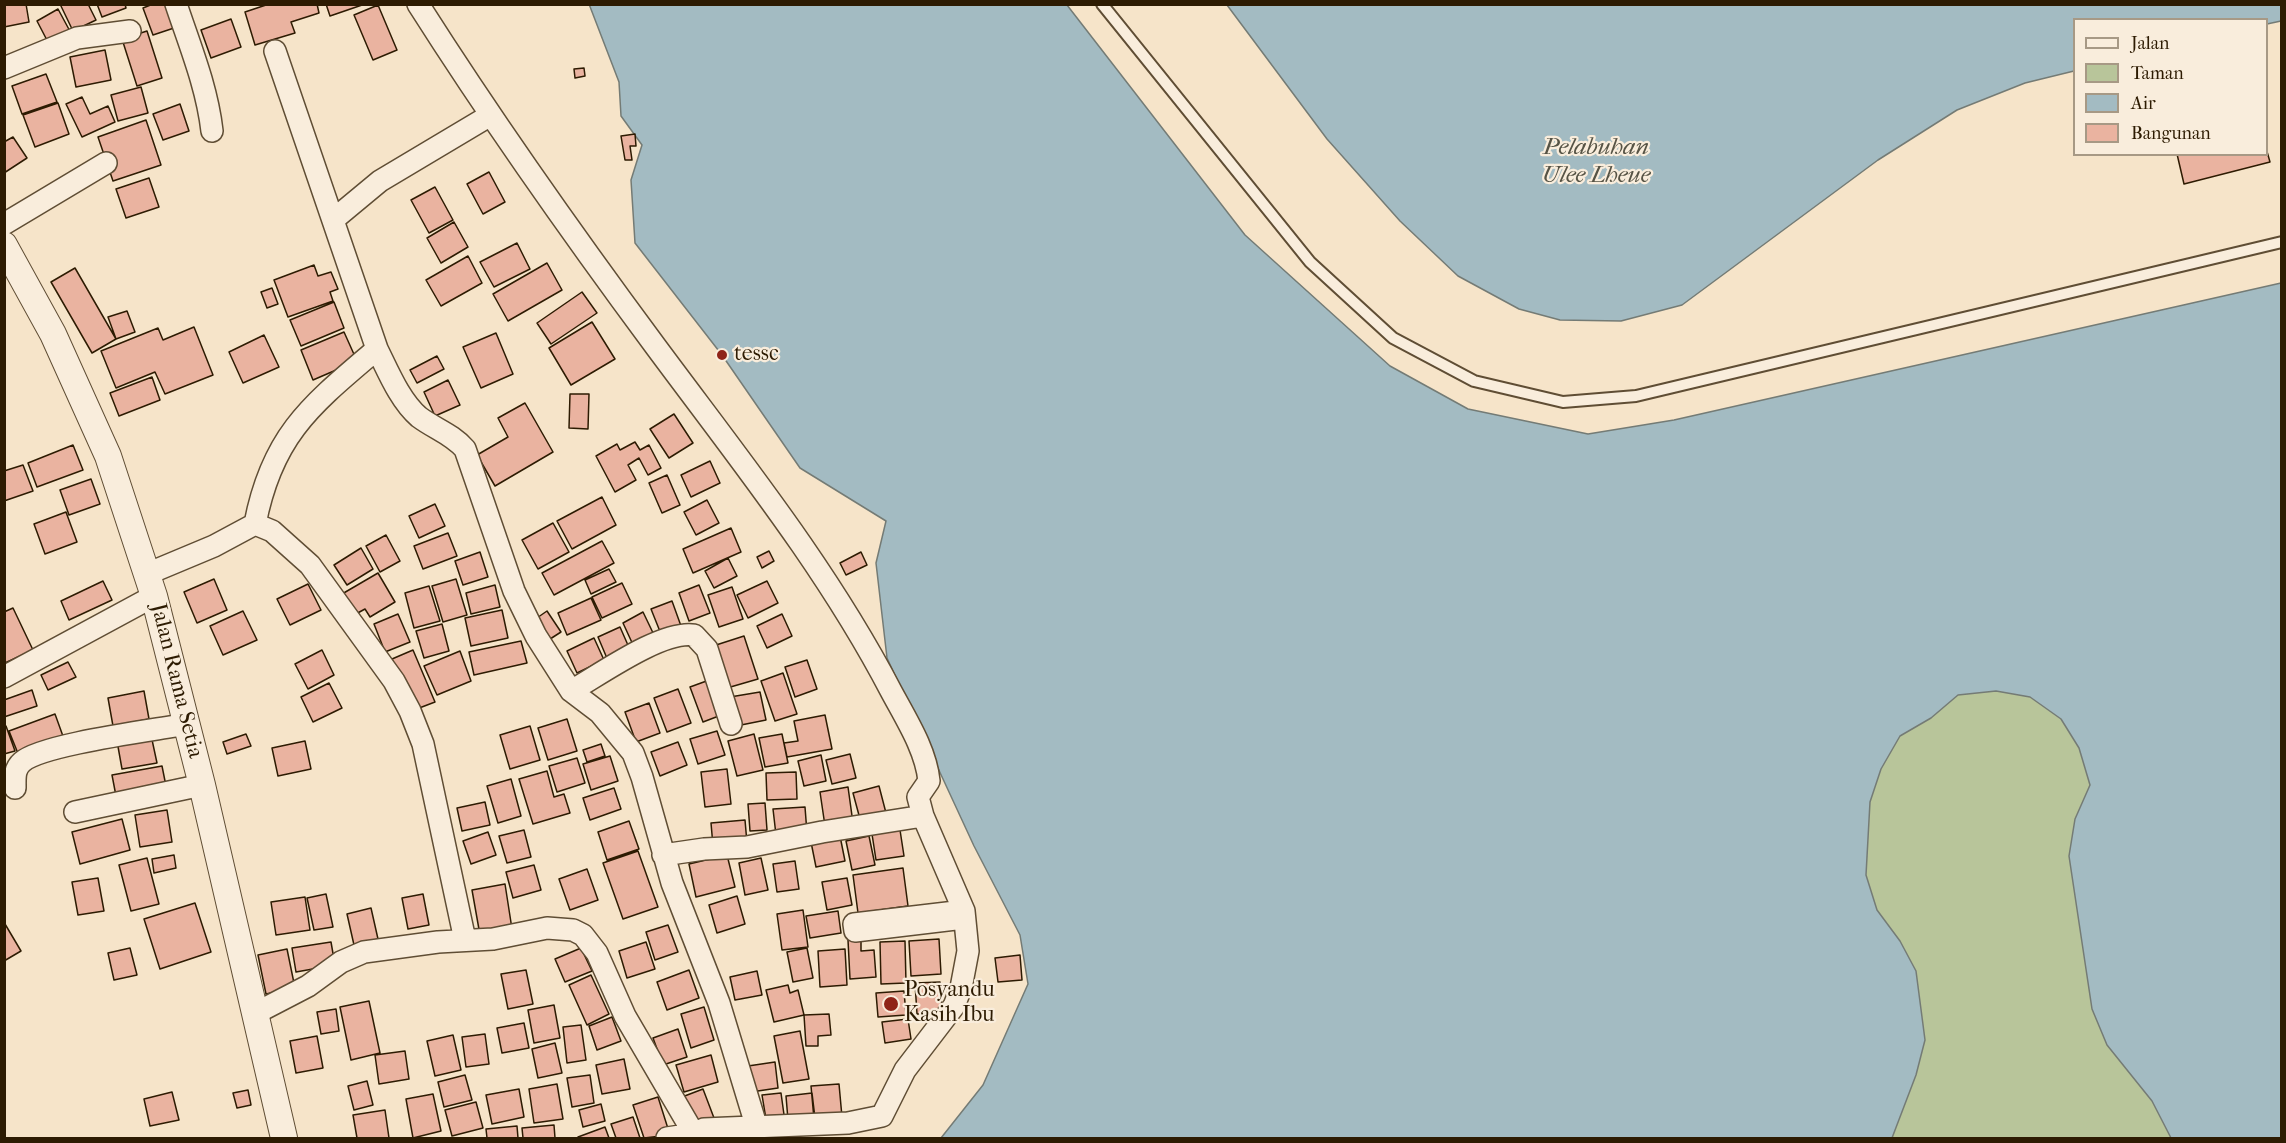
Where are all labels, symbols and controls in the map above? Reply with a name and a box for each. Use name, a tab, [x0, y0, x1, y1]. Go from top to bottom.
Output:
legend	[2073, 18, 2268, 156]
text: Jalan	[2131, 33, 2169, 54]
text: Taman	[2131, 63, 2184, 84]
text: Air	[2131, 93, 2156, 114]
text: Bangunan	[2131, 123, 2211, 144]
water label: Pelabuhan Ulee Lheue	[1542, 134, 1650, 190]
place label: tessc	[734, 342, 779, 368]
marker: tessc	[715, 348, 729, 362]
street label: Jalan Rama Setia	[144, 601, 208, 761]
place label: Posyandu Kasih Ibu	[904, 978, 995, 1030]
marker: Posyandu Kasih Ibu	[882, 995, 900, 1013]

